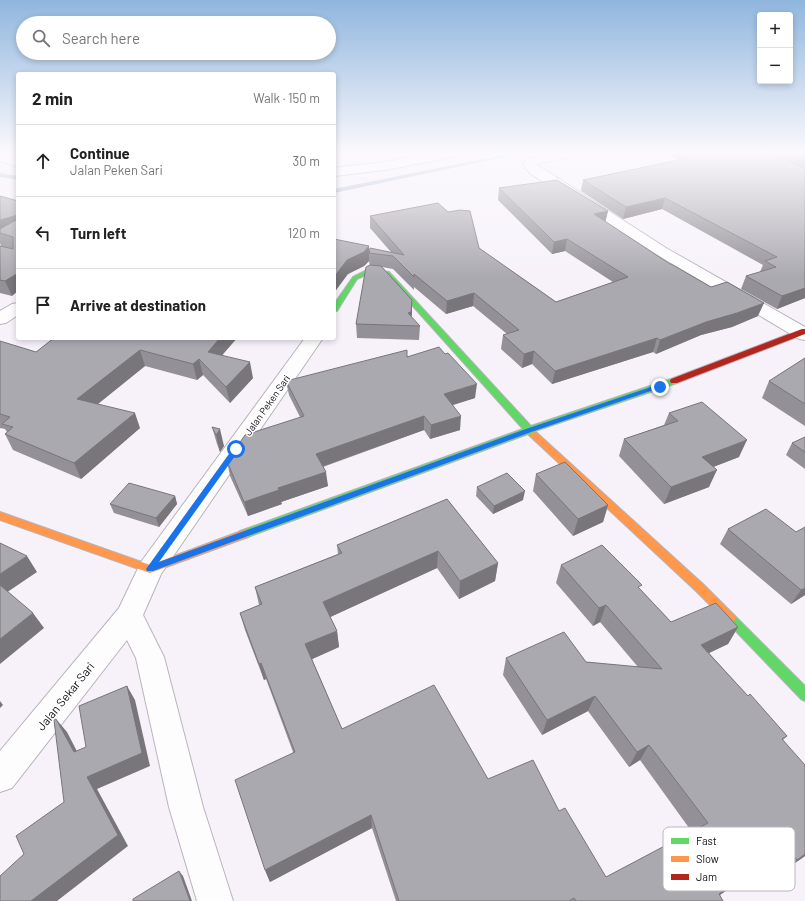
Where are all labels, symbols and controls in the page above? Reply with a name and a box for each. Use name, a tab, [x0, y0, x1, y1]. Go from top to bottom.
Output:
map controls	[757, 12, 793, 84]
button: +	[757, 12, 793, 48]
search box	[16, 16, 336, 60]
icon: search	[30, 27, 52, 49]
text: Search here	[62, 29, 140, 47]
button: −	[757, 48, 793, 84]
text: 2 min	[32, 88, 73, 108]
text: Walk · 150 m	[253, 90, 320, 106]
text: Continue	[70, 144, 130, 162]
icon: ahead	[32, 150, 54, 172]
text: 30 m	[293, 153, 320, 169]
text: Jalan Peken Sari	[70, 162, 163, 178]
icon: left	[32, 222, 54, 244]
text: Turn left	[70, 224, 126, 242]
text: 120 m	[288, 225, 320, 241]
icon: arrive	[32, 294, 54, 316]
text: Arrive at destination	[70, 296, 206, 314]
street label: Jalan Peken Sari	[242, 372, 292, 438]
route end	[651, 378, 669, 396]
route start	[227, 440, 245, 458]
street label: Jalan Sekar Sari	[33, 659, 97, 733]
legend	[663, 827, 795, 891]
text: Fast	[696, 834, 717, 847]
text: Slow	[696, 852, 719, 865]
text: Jam	[696, 870, 717, 883]

